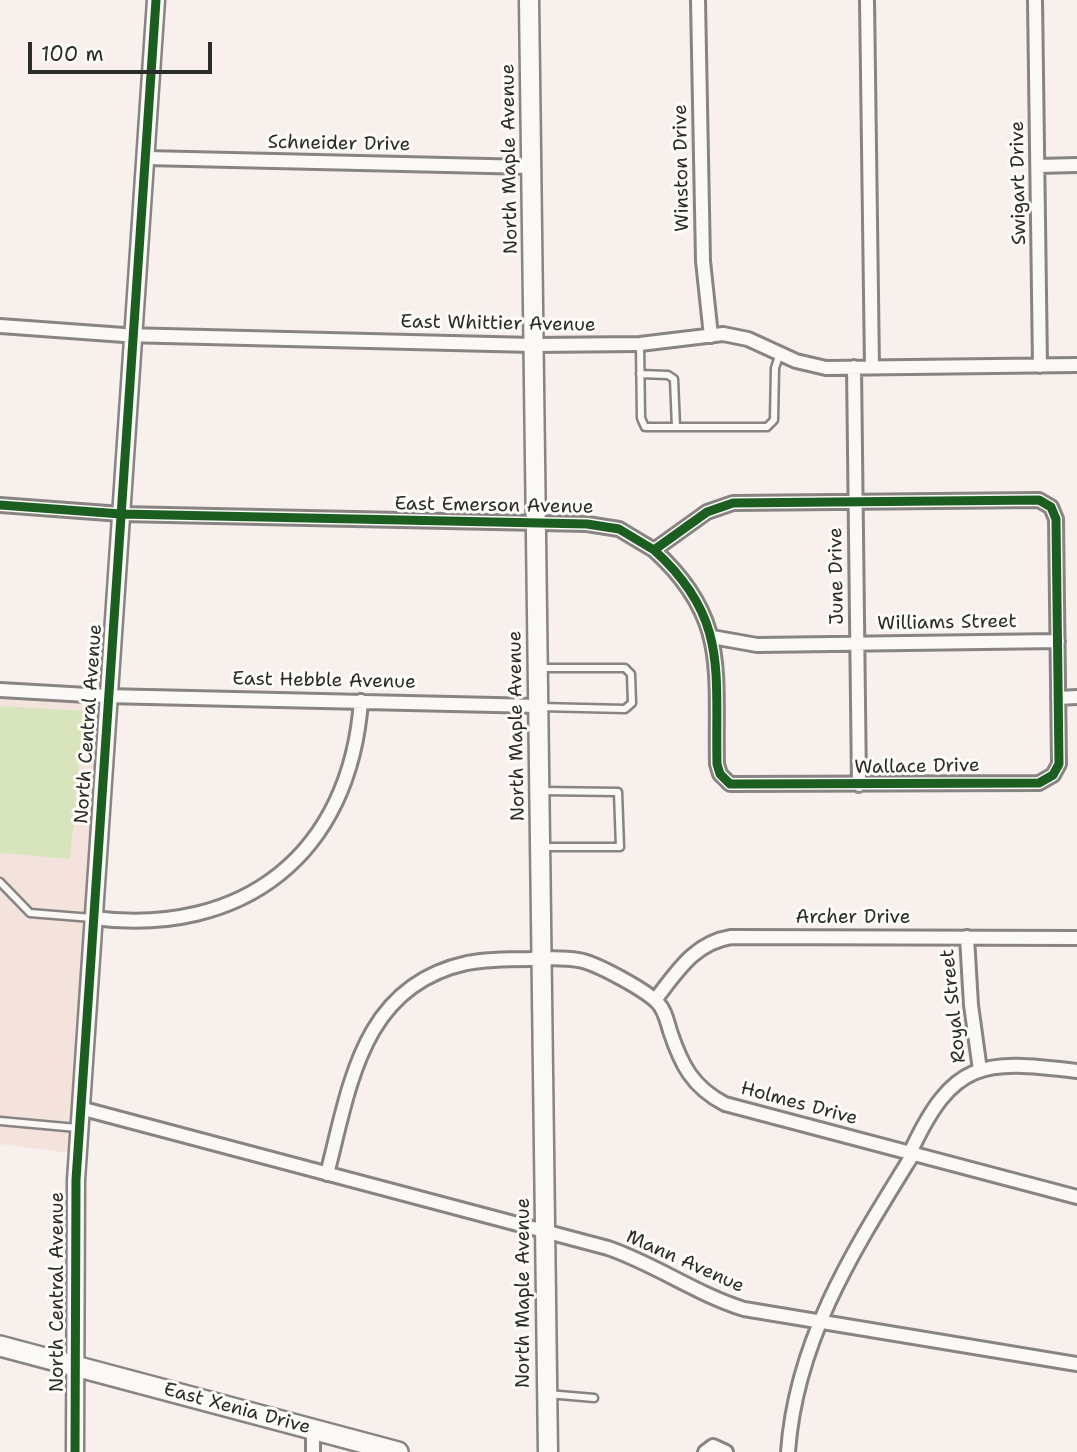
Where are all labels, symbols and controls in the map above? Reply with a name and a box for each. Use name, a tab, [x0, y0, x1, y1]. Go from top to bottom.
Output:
scale bar	[32, 28, 215, 72]
text: 100 m	[41, 40, 104, 68]
street label: North Maple Avenue	[497, 63, 523, 255]
street label: Winston Drive	[669, 104, 695, 232]
street label: Swigart Drive	[1007, 121, 1031, 245]
street label: Schneider Drive	[267, 131, 411, 157]
street label: East Whittier Avenue	[400, 311, 596, 337]
street label: East Emerson Avenue	[394, 493, 594, 519]
street label: June Drive	[825, 527, 849, 625]
street label: Williams Street	[877, 610, 1017, 636]
street label: North Central Avenue	[71, 623, 107, 825]
street label: North Maple Avenue	[504, 630, 530, 822]
street label: East Hebble Avenue	[232, 668, 416, 694]
street label: Wallace Drive	[854, 755, 980, 779]
street label: Archer Drive	[796, 907, 910, 929]
street label: Royal Street	[937, 948, 971, 1064]
street label: Holmes Drive	[738, 1077, 860, 1131]
street label: North Central Avenue	[47, 1192, 69, 1392]
street label: North Maple Avenue	[513, 1198, 535, 1388]
street label: Mann Avenue	[622, 1226, 748, 1298]
street label: East Xenia Drive	[161, 1378, 313, 1440]

